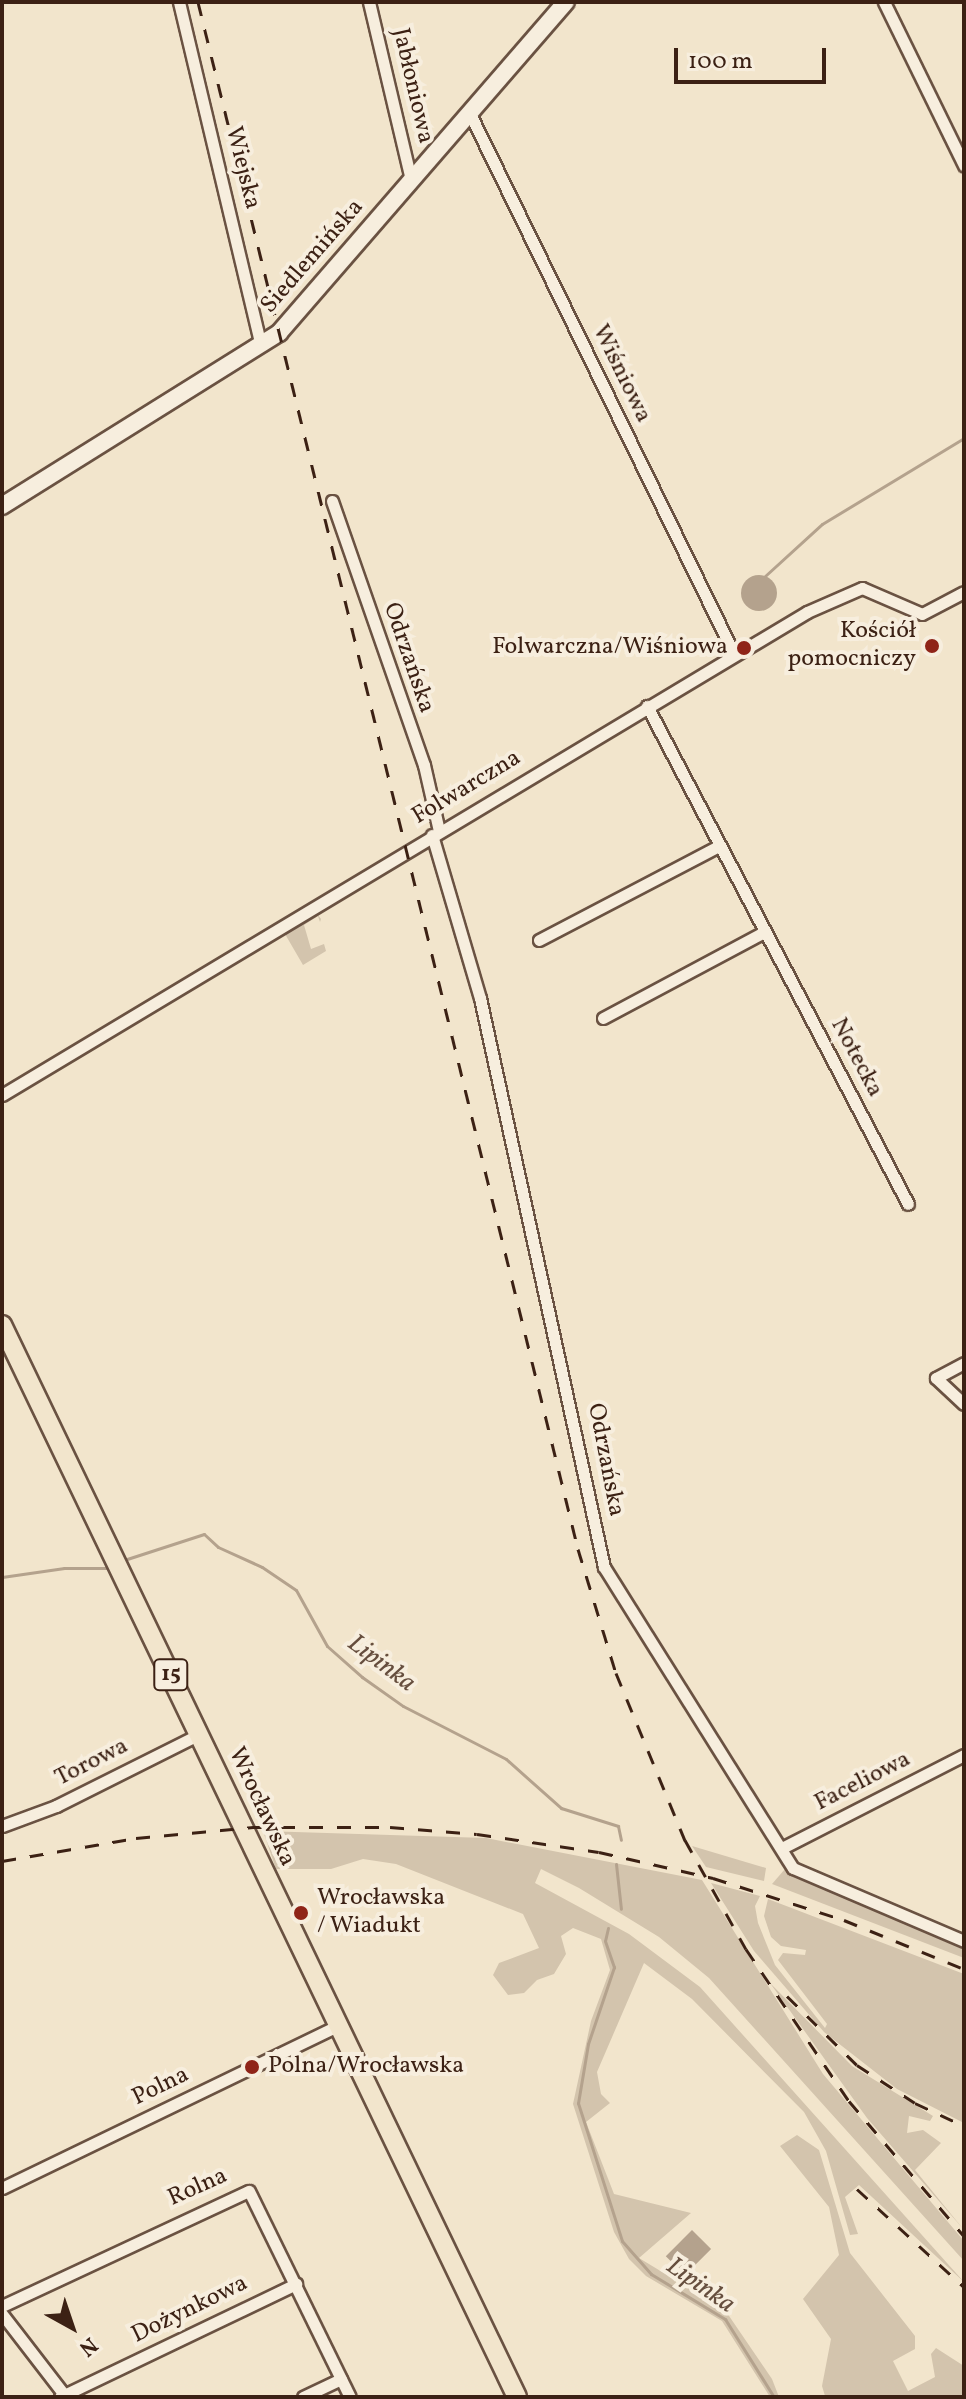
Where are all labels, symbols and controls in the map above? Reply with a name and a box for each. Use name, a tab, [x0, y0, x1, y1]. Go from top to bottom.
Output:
street label: Jabłoniowa	[385, 26, 439, 146]
scale bar	[678, 32, 830, 82]
text: 100 m	[688, 45, 753, 79]
street label: Wiejska	[218, 124, 266, 212]
street label: Siedlemińska	[256, 194, 370, 320]
street label: Wiśniowa	[585, 320, 657, 428]
street label: Odrzańska	[376, 599, 440, 717]
place label: Kościół pomocniczy	[787, 618, 916, 674]
place label: Folwarczna/Wiśniowa	[492, 634, 728, 662]
marker: Kościół pomocniczy	[923, 637, 941, 655]
marker: Folwarczna/Wiśniowa	[735, 639, 753, 657]
street label: Folwarczna	[407, 744, 527, 832]
street label: Notecka	[823, 1014, 889, 1102]
street label: Odrzańska	[580, 1401, 630, 1519]
water label: Lipinka	[341, 1628, 421, 1700]
road number: 15	[153, 1657, 189, 1693]
street label: Torowa	[51, 1732, 133, 1794]
street label: Wrocławska	[221, 1743, 301, 1871]
street label: Faceliowa	[810, 1746, 916, 1818]
place label: Wrocławska / Wiadukt	[317, 1885, 445, 1941]
marker: Wrocławska / Wiadukt	[292, 1904, 310, 1922]
place label: Polna/Wrocławska	[268, 2053, 464, 2081]
marker: Polna/Wrocławska	[243, 2058, 261, 2076]
street label: Polna	[128, 2061, 194, 2113]
street label: Rolna	[164, 2162, 232, 2214]
water label: Lipinka	[660, 2251, 740, 2321]
street label: Dożynkowa	[127, 2270, 253, 2350]
north arrow	[32, 2287, 112, 2367]
text: N	[72, 2329, 104, 2363]

